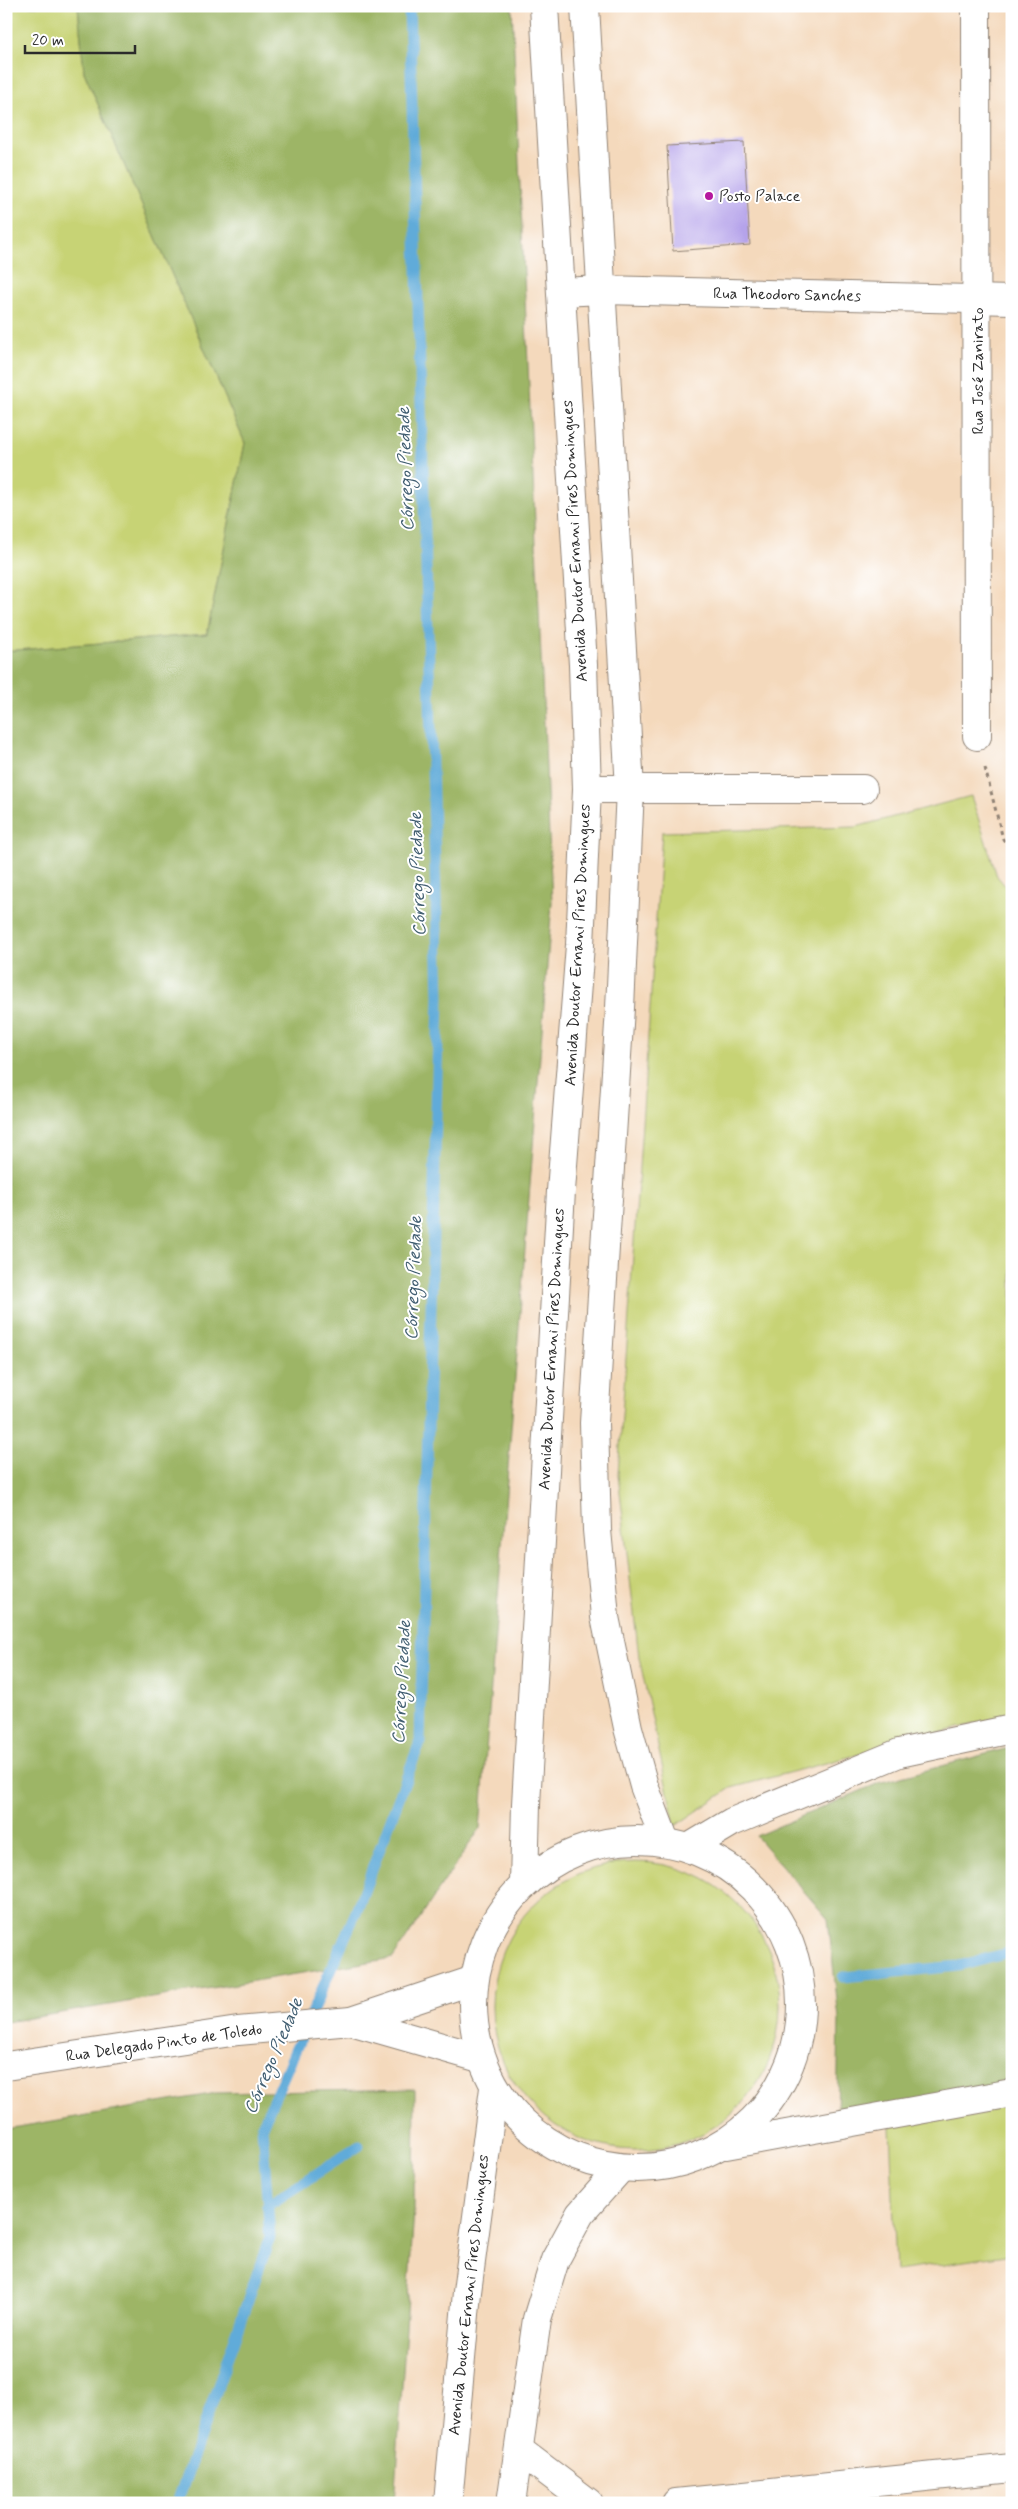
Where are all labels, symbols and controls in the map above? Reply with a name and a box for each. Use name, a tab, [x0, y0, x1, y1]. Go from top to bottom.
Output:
scale bar	[25, 22, 135, 54]
text: 20 m	[32, 31, 64, 51]
place label: Posto Palace	[719, 186, 800, 207]
marker: Posto Palace	[703, 190, 715, 202]
street label: Rua Theodoro Sanches	[713, 283, 861, 307]
street label: Rua José Zanirato	[968, 307, 989, 435]
street label: Avenida Doutor Ernani Pires Domingues	[557, 400, 593, 682]
water label: Córrego Piedade	[392, 406, 422, 531]
street label: Avenida Doutor Ernani Pires Domingues	[560, 804, 596, 1086]
water label: Córrego Piedade	[404, 811, 434, 936]
street label: Avenida Doutor Ernani Pires Domingues	[534, 1208, 570, 1490]
water label: Córrego Piedade	[400, 1215, 430, 1341]
water label: Córrego Piedade	[387, 1619, 419, 1745]
water label: Córrego Piedade	[239, 1994, 311, 2119]
street label: Rua Delegado Pinto de Toledo	[64, 2019, 264, 2068]
street label: Avenida Doutor Ernani Pires Domingues	[444, 2154, 494, 2436]

